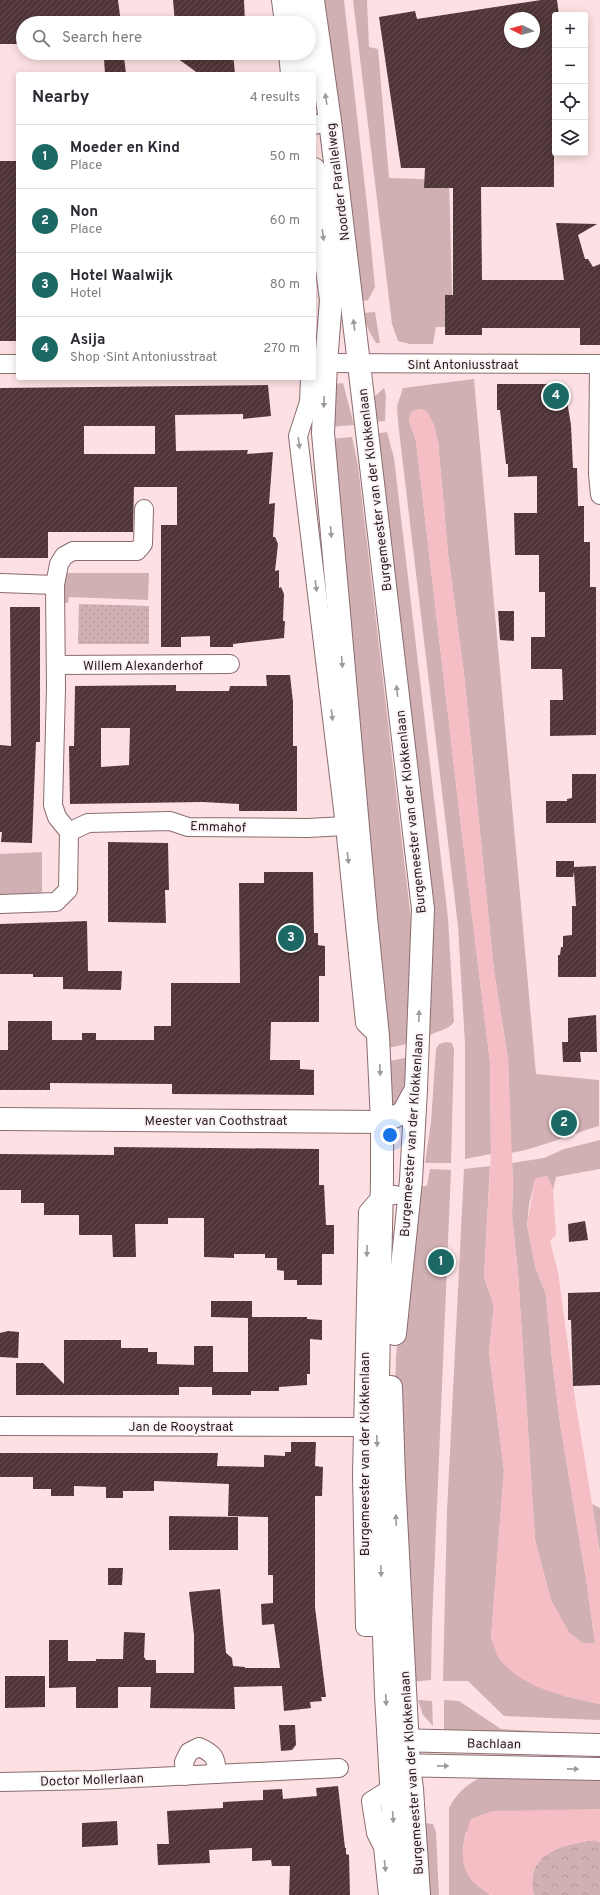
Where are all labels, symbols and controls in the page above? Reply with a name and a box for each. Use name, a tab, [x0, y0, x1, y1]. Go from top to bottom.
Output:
north arrow	[504, 12, 540, 48]
map controls	[552, 12, 588, 156]
button: +	[552, 12, 588, 48]
search box	[16, 16, 316, 60]
icon: search	[30, 27, 52, 49]
text: Search here	[62, 29, 142, 48]
button: −	[552, 48, 588, 84]
button: locate	[552, 84, 588, 120]
text: Nearby	[32, 87, 89, 109]
text: 4 results	[250, 90, 300, 106]
one-way arrow	[323, 93, 329, 105]
button: layers	[552, 120, 588, 156]
street label: Noorder Parallelweg	[324, 122, 354, 242]
text: Moeder en Kind	[70, 139, 180, 158]
text: 1	[42, 149, 48, 165]
text: 50 m	[270, 149, 300, 165]
text: Place	[70, 158, 102, 174]
text: Non	[70, 203, 98, 222]
text: 2	[41, 213, 49, 229]
text: 60 m	[270, 213, 300, 229]
text: Place	[70, 222, 102, 238]
one-way arrow	[319, 229, 326, 241]
text: Hotel Waalwijk	[70, 267, 173, 286]
text: 3	[41, 277, 49, 293]
text: 80 m	[270, 277, 300, 293]
text: Hotel	[70, 286, 101, 302]
one-way arrow	[351, 319, 357, 331]
text: Asija	[70, 331, 105, 350]
text: 4	[41, 341, 49, 357]
text: 270 m	[263, 341, 300, 357]
text: Shop · Sint Antoniusstraat	[70, 350, 217, 366]
street label: Sint Antoniusstraat	[407, 358, 519, 374]
pin: 4	[543, 381, 569, 411]
street label: Burgemeester van der Klokkenlaan	[356, 387, 396, 592]
one-way arrow	[321, 396, 327, 409]
one-way arrow	[296, 437, 302, 449]
one-way arrow	[327, 526, 334, 538]
one-way arrow	[313, 580, 319, 592]
one-way arrow	[339, 656, 346, 668]
street label: Willem Alexanderhof	[83, 659, 204, 675]
one-way arrow	[394, 685, 400, 697]
one-way arrow	[328, 709, 335, 721]
street label: Burgemeester van der Klokkenlaan	[393, 709, 431, 914]
street label: Emmahof	[190, 819, 247, 837]
one-way arrow	[345, 852, 352, 864]
pin: 3	[278, 923, 304, 953]
one-way arrow	[416, 1009, 422, 1022]
street label: Burgemeester van der Klokkenlaan	[398, 1033, 428, 1238]
one-way arrow	[376, 1064, 383, 1076]
pin: 2	[551, 1108, 577, 1138]
street label: Meester van Coothstraat	[145, 1114, 288, 1130]
your location	[380, 1125, 400, 1145]
one-way arrow	[364, 1245, 370, 1258]
pin: 1	[428, 1247, 454, 1277]
street label: Burgemeester van der Klokkenlaan	[358, 1352, 374, 1556]
street label: Jan de Rooystraat	[128, 1420, 234, 1436]
one-way arrow	[374, 1435, 380, 1448]
one-way arrow	[393, 1514, 400, 1526]
one-way arrow	[378, 1565, 385, 1577]
street label: Burgemeester van der Klokkenlaan	[398, 1670, 428, 1875]
one-way arrow	[383, 1694, 389, 1707]
street label: Bachlaan	[467, 1737, 521, 1753]
one-way arrow	[437, 1762, 449, 1769]
one-way arrow	[567, 1766, 580, 1772]
street label: Doctor Mollerlaan	[40, 1771, 144, 1791]
one-way arrow	[390, 1811, 397, 1823]
one-way arrow	[381, 1860, 388, 1872]

